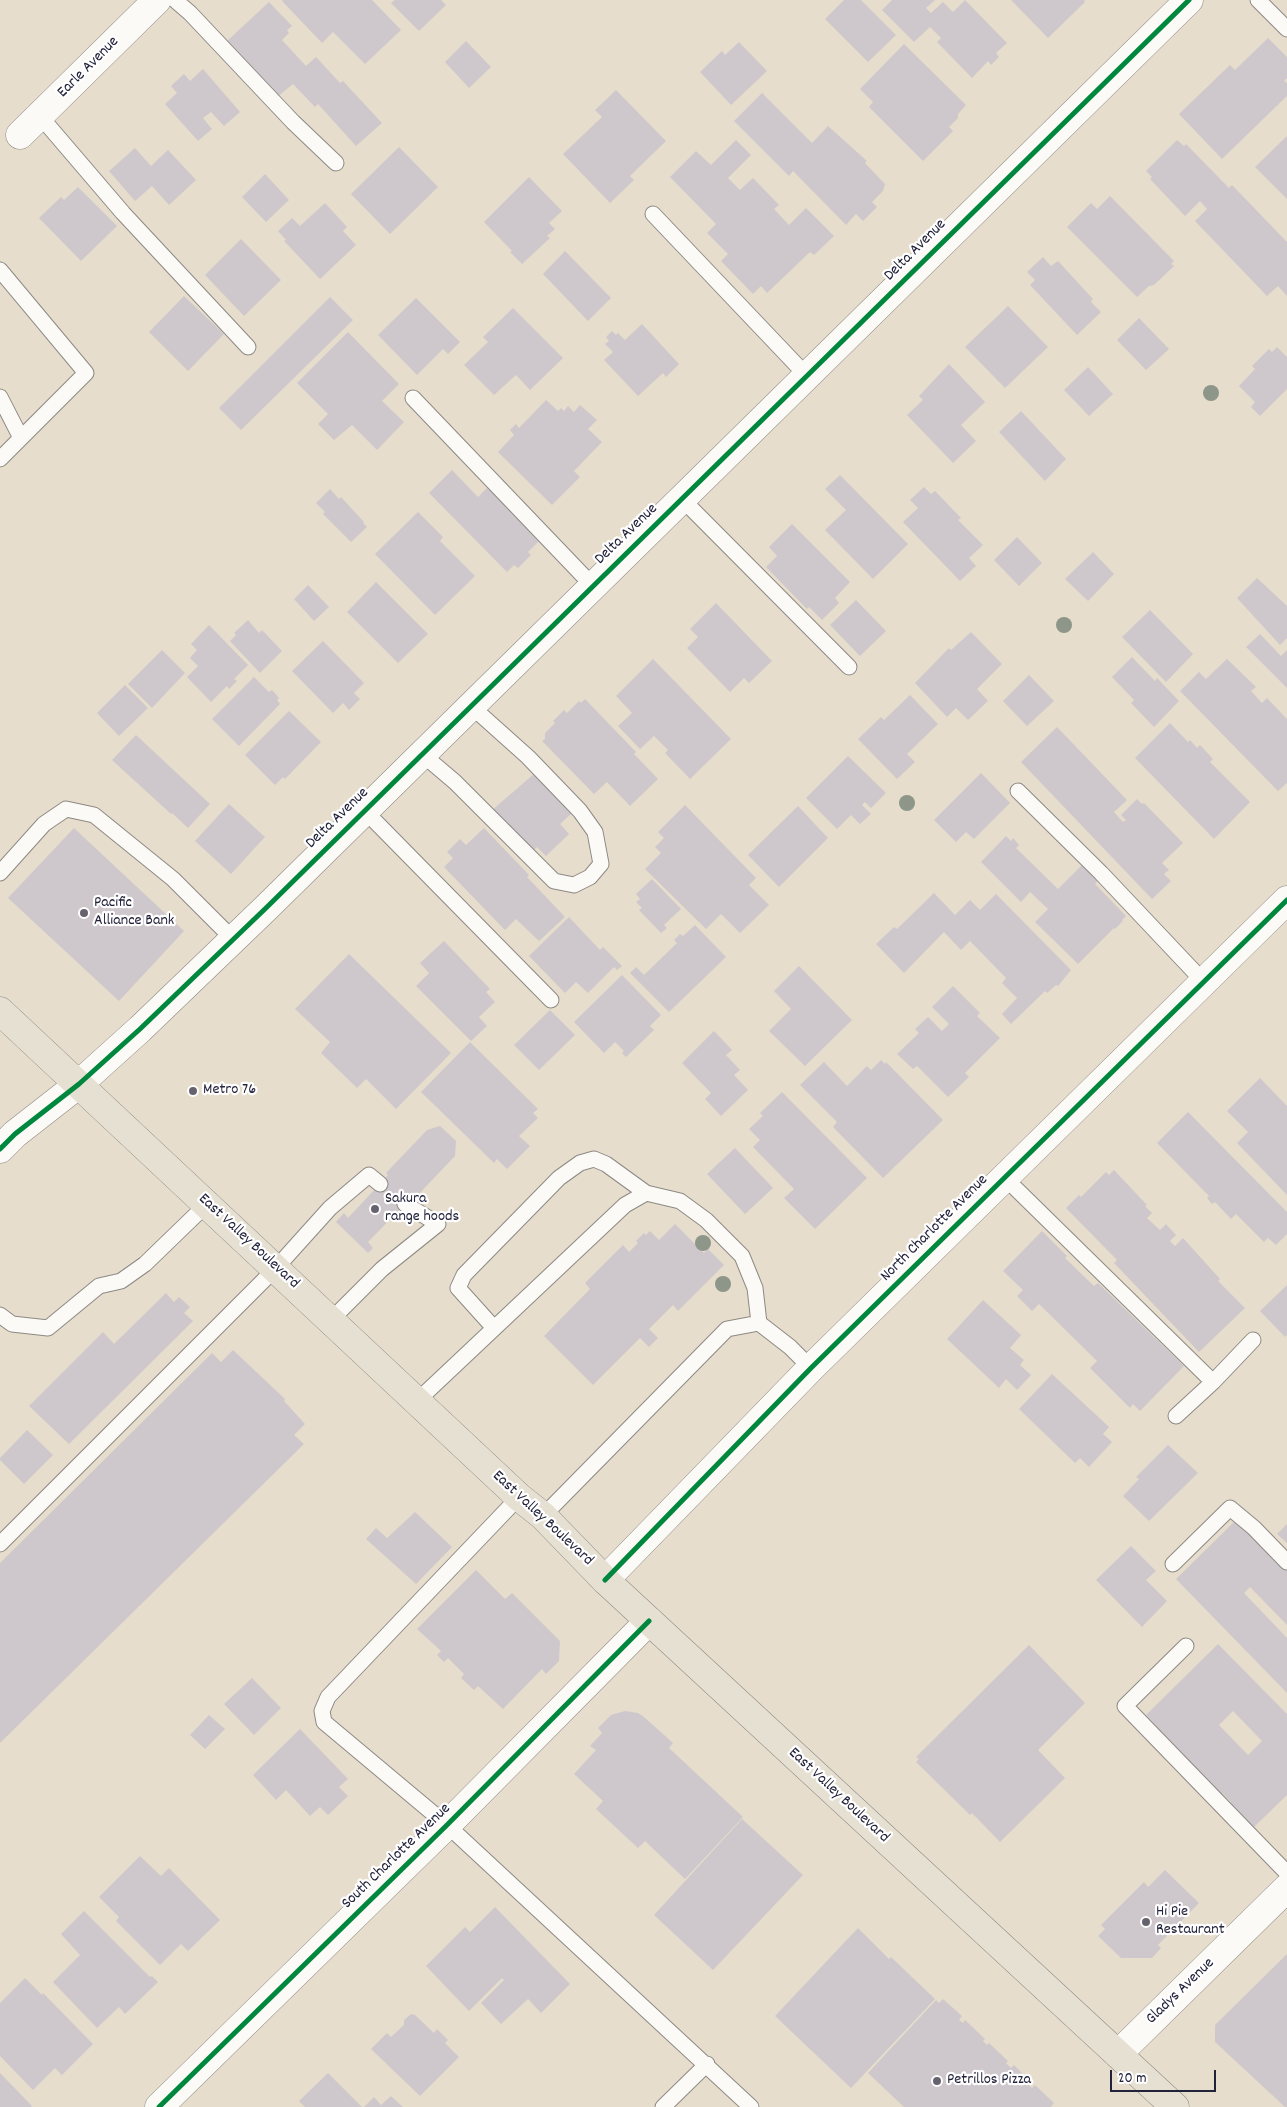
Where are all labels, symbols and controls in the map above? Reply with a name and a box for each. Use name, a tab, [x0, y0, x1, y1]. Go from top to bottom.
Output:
street label: Earle Avenue	[54, 33, 124, 103]
street label: Delta Avenue	[881, 216, 951, 286]
street label: Delta Avenue	[592, 500, 662, 570]
street label: Delta Avenue	[303, 784, 373, 854]
place label: Pacific Alliance Bank	[94, 894, 174, 932]
marker: Pacific Alliance Bank	[78, 907, 90, 919]
place label: Metro 76	[203, 1081, 256, 1101]
marker: Metro 76	[187, 1085, 199, 1097]
street label: North Charlotte Avenue	[877, 1171, 993, 1287]
street label: East Valley Boulevard	[193, 1190, 303, 1294]
place label: Sakura range hoods	[385, 1190, 459, 1228]
marker: Sakura range hoods	[369, 1203, 381, 1215]
street label: East Valley Boulevard	[487, 1467, 597, 1571]
street label: East Valley Boulevard	[783, 1744, 893, 1848]
street label: South Charlotte Avenue	[339, 1800, 455, 1914]
place label: Hi Pie Restaurant	[1156, 1903, 1225, 1941]
marker: Hi Pie Restaurant	[1140, 1916, 1152, 1928]
street label: Gladys Avenue	[1143, 1955, 1219, 2029]
scale bar	[1112, 2060, 1218, 2092]
text: 20 m	[1118, 2068, 1146, 2090]
place label: Petrillos Pizza	[947, 2071, 1031, 2091]
marker: Petrillos Pizza	[931, 2075, 943, 2087]

